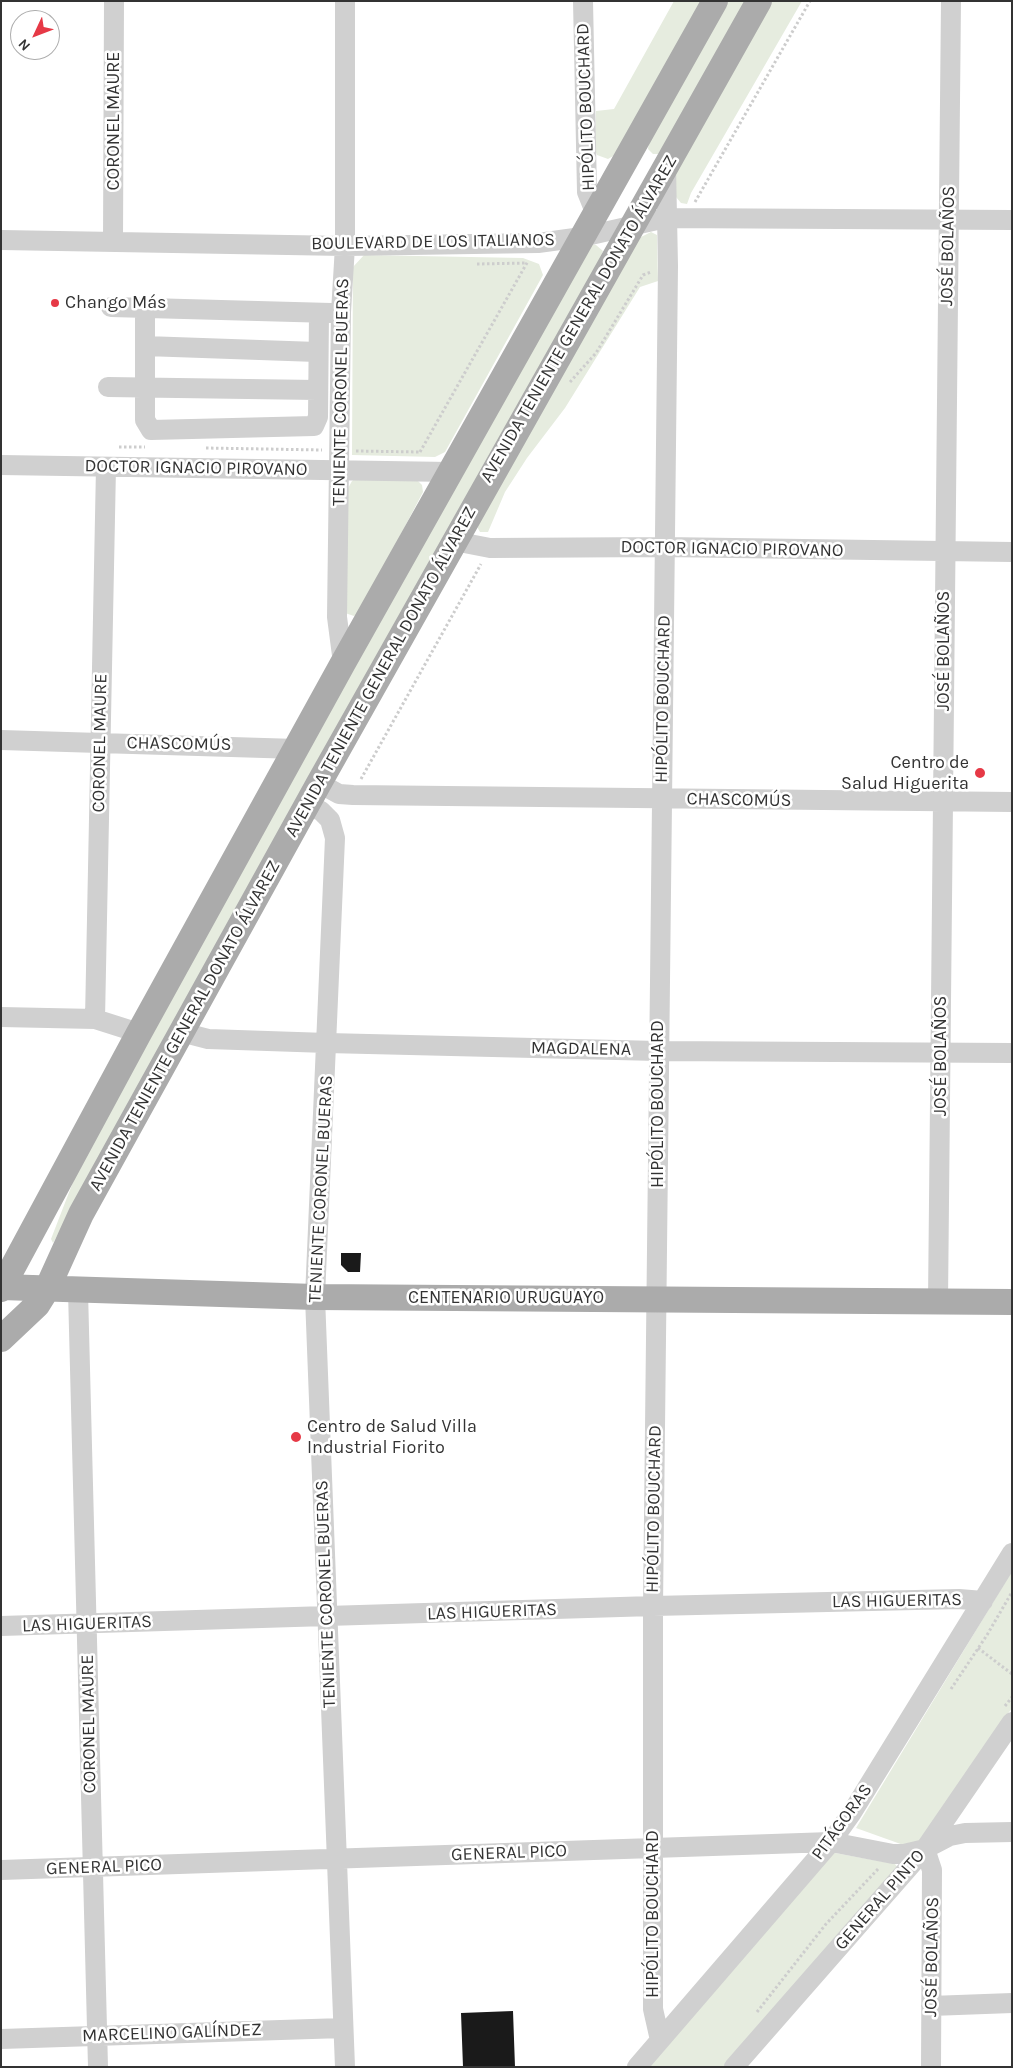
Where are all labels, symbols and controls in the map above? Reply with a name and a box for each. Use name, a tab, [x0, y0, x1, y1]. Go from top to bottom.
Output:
north arrow	[10, 10, 60, 60]
street label: HIPÓLITO BOUCHARD	[572, 23, 600, 191]
text: N	[15, 35, 34, 54]
street label: CORONEL MAURE	[103, 52, 125, 190]
street label: AVENIDA TENIENTE GENERAL DONATO ÁLVAREZ	[476, 151, 682, 487]
street label: JOSÉ BOLAÑOS	[936, 186, 960, 306]
street label: BOULEVARD DE LOS ITALIANOS	[311, 229, 555, 255]
street label: TENIENTE CORONEL BUERAS	[328, 278, 354, 506]
place label: Chango Más	[65, 292, 167, 314]
marker: Chango Más	[49, 297, 61, 309]
street label: DOCTOR IGNACIO PIROVANO	[84, 455, 308, 481]
street label: AVENIDA TENIENTE GENERAL DONATO ÁLVAREZ	[281, 503, 481, 841]
street label: DOCTOR IGNACIO PIROVANO	[620, 536, 844, 562]
street label: JOSÉ BOLAÑOS	[933, 591, 955, 711]
street label: HIPÓLITO BOUCHARD	[651, 615, 675, 783]
street label: CORONEL MAURE	[88, 673, 112, 813]
street label: CHASCOMÚS	[126, 732, 232, 756]
place label: Centro de Salud Higuerita	[841, 752, 969, 794]
marker: Centro de Salud Higuerita	[973, 766, 987, 780]
street label: CHASCOMÚS	[686, 788, 792, 812]
street label: AVENIDA TENIENTE GENERAL DONATO ÁLVAREZ	[85, 857, 285, 1195]
street label: JOSÉ BOLAÑOS	[930, 996, 952, 1116]
street label: HIPÓLITO BOUCHARD	[647, 1020, 669, 1188]
street label: MAGDALENA	[531, 1037, 631, 1061]
street label: TENIENTE CORONEL BUERAS	[304, 1075, 338, 1303]
street label: CENTENARIO URUGUAYO	[408, 1287, 604, 1309]
place label: Centro de Salud Villa Industrial Fiorito	[307, 1416, 477, 1458]
street label: HIPÓLITO BOUCHARD	[642, 1425, 666, 1593]
marker: Centro de Salud Villa Industrial Fiorito	[289, 1430, 303, 1444]
street label: TENIENTE CORONEL BUERAS	[311, 1480, 341, 1708]
street label: LAS HIGUERITAS	[832, 1589, 962, 1613]
street label: LAS HIGUERITAS	[427, 1599, 557, 1625]
street label: LAS HIGUERITAS	[22, 1611, 152, 1637]
street label: CORONEL MAURE	[77, 1654, 101, 1794]
street label: PITÁGORAS	[807, 1780, 877, 1864]
street label: HIPÓLITO BOUCHARD	[642, 1830, 664, 1998]
street label: GENERAL PICO	[451, 1840, 567, 1866]
street label: GENERAL PINTO	[830, 1845, 930, 1955]
street label: GENERAL PICO	[46, 1854, 162, 1880]
street label: JOSÉ BOLAÑOS	[920, 1897, 944, 2017]
street label: MARCELINO GALÍNDEZ	[82, 2019, 262, 2047]

